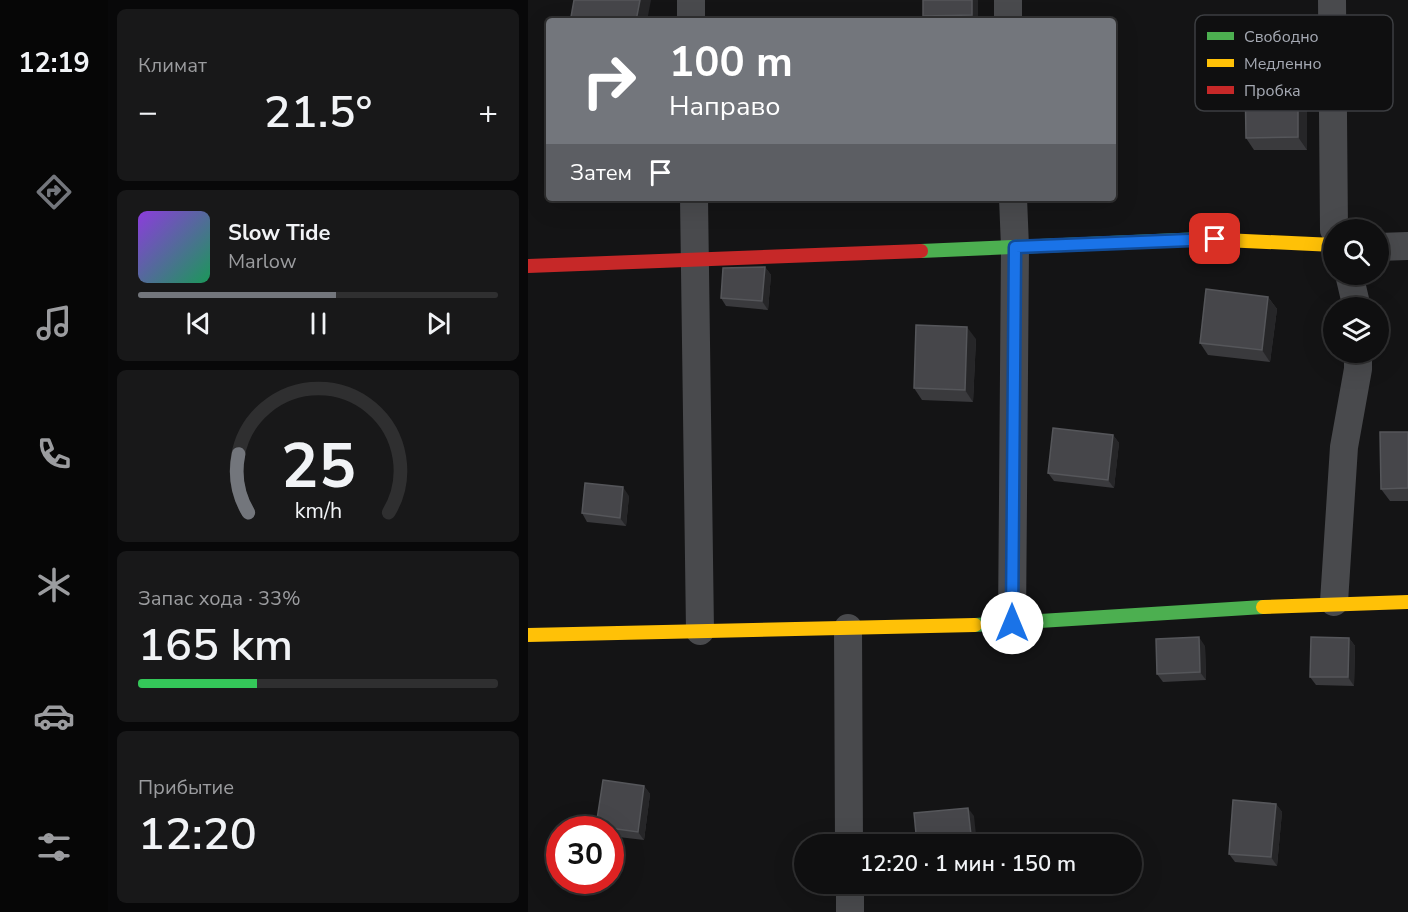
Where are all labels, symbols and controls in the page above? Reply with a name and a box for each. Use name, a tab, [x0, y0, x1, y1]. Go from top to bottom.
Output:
legend	[1195, 15, 1393, 111]
text: Свободно	[1244, 26, 1319, 48]
text: 100 m	[669, 34, 793, 91]
icon: right	[570, 42, 648, 120]
text: 12:19	[18, 45, 90, 82]
text: Климат	[138, 52, 207, 79]
text: Медленно	[1244, 53, 1322, 75]
text: Пробка	[1244, 80, 1301, 102]
text: 21.5°	[264, 82, 372, 143]
text: Направо	[669, 88, 780, 125]
text: −	[138, 90, 158, 135]
text: +	[478, 90, 498, 135]
icon: arrive	[644, 156, 677, 189]
text: Затем	[570, 158, 632, 188]
icon: directions	[33, 171, 75, 213]
pin	[1189, 213, 1240, 264]
text: Slow Tide	[228, 218, 330, 248]
map controls	[1323, 219, 1389, 363]
button: search	[1323, 219, 1389, 285]
icon: arrive	[1198, 222, 1231, 255]
text: Marlow	[228, 248, 296, 275]
button: layers	[1323, 297, 1389, 363]
icon: music	[33, 302, 75, 344]
icon: previous	[182, 307, 215, 340]
icon: pause	[302, 307, 335, 340]
icon: next	[422, 307, 455, 340]
text: 25	[281, 424, 355, 509]
icon: phone	[33, 433, 75, 475]
text: km/h	[294, 496, 342, 526]
icon: climate	[33, 564, 75, 606]
text: Запас хода · 33%	[138, 585, 301, 612]
position arrow	[980, 591, 1044, 655]
text: 165 km	[138, 615, 293, 676]
icon: car	[33, 695, 75, 737]
text: Прибытие	[138, 774, 234, 801]
text: 12:20	[138, 804, 257, 865]
speed limit sign: 30	[546, 816, 624, 894]
icon: filters	[33, 826, 75, 868]
text: 12:20 · 1 мин · 150 m	[860, 849, 1076, 879]

